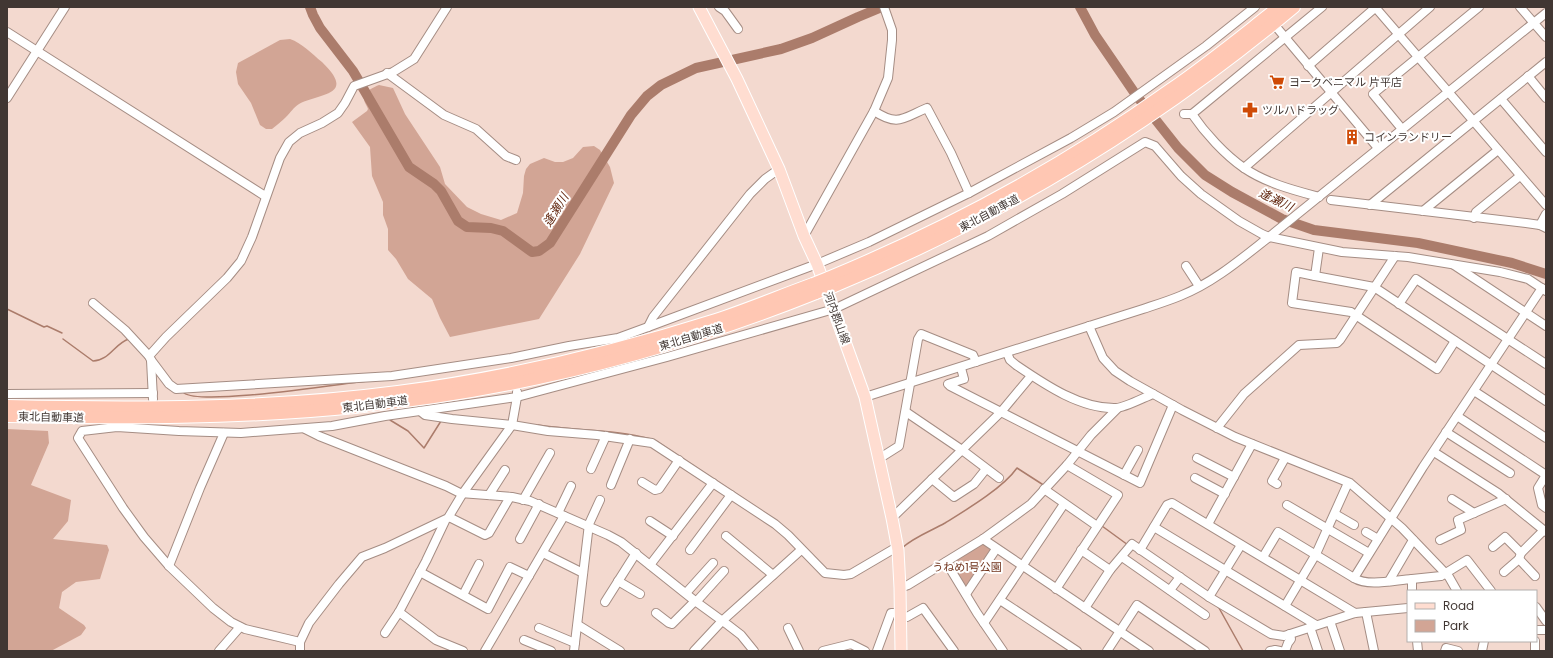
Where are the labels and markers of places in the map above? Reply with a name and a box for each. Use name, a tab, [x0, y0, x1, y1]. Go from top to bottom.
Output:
supermarket icon: ヨークベニマル 片平店	[1268, 73, 1286, 91]
place label: ヨークベニマル 片平店	[1289, 74, 1402, 90]
pharmacy icon: ツルハドラッグ	[1241, 101, 1259, 119]
place label: ツルハドラッグ	[1262, 102, 1339, 118]
building icon: コインランドリー	[1343, 128, 1361, 146]
place label: コインランドリー	[1364, 129, 1452, 145]

